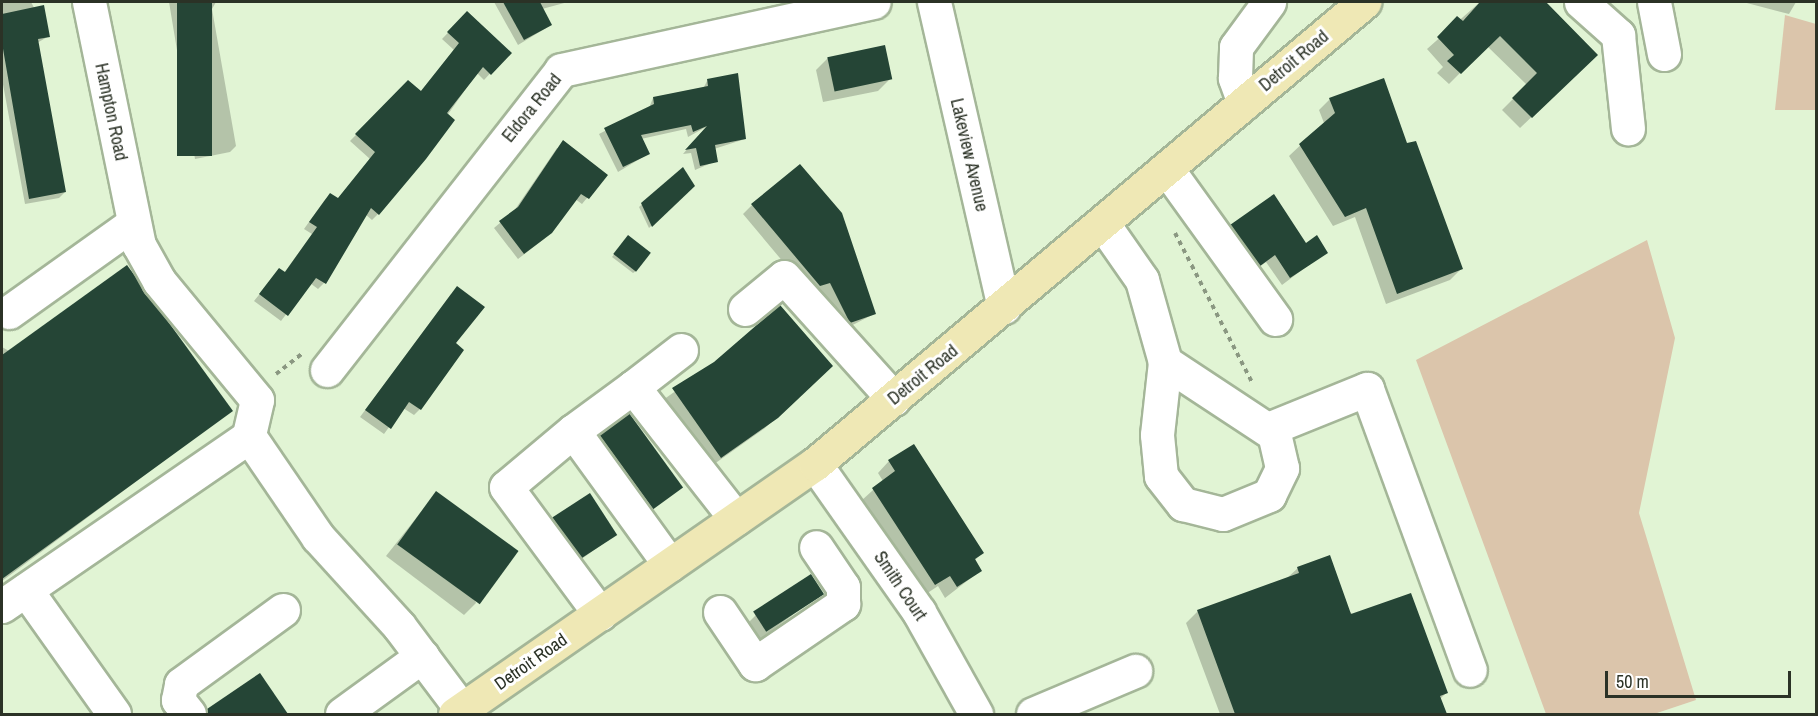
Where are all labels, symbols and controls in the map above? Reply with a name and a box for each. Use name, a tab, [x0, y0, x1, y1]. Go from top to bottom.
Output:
street label: Detroit Road	[1255, 26, 1333, 96]
street label: Hampton Road	[90, 61, 132, 163]
street label: Eldora Road	[498, 69, 566, 147]
street label: Lakeview Avenue	[945, 96, 993, 214]
street label: Detroit Road	[884, 340, 962, 410]
street label: Smith Court	[869, 547, 931, 625]
street label: Detroit Road	[491, 629, 571, 695]
scale bar	[1608, 659, 1794, 697]
text: 50 m	[1616, 669, 1649, 694]

